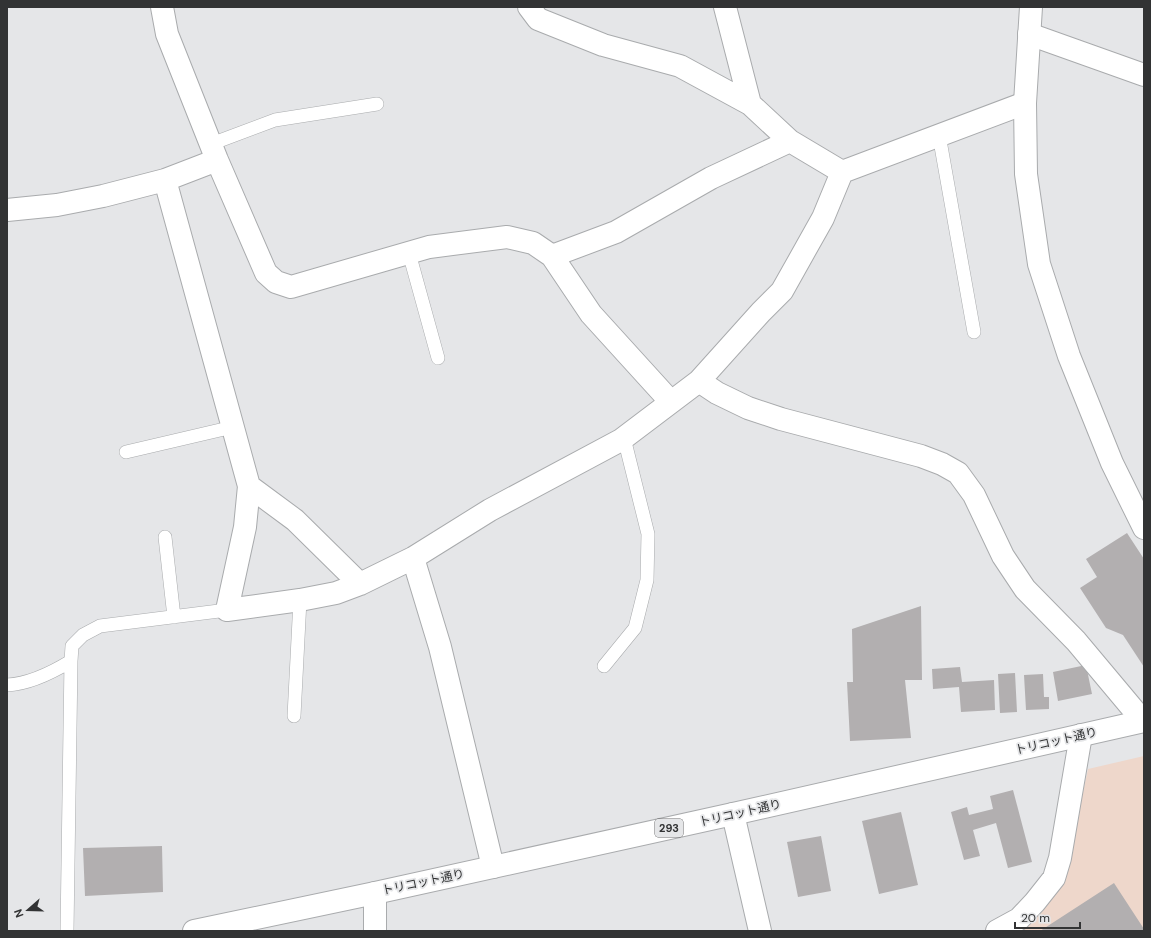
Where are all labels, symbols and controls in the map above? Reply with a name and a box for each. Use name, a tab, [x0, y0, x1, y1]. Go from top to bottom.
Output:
street label: トリコット通り	[1013, 724, 1099, 758]
street label: トリコット通り	[697, 796, 783, 830]
road number: 293	[655, 819, 683, 837]
street label: トリコット通り	[380, 865, 466, 899]
north arrow	[8, 890, 48, 930]
scale bar	[1015, 904, 1080, 930]
text: N	[11, 907, 27, 920]
text: 20 m	[1021, 910, 1050, 926]

